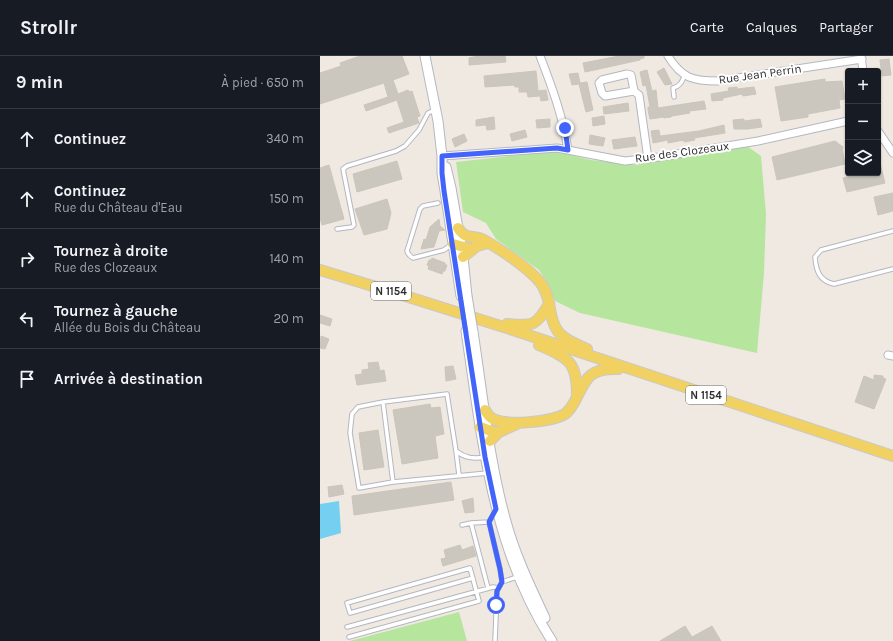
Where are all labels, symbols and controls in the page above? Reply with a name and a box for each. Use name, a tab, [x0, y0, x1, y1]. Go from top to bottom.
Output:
text: Strollr	[20, 17, 77, 39]
text: Carte	[690, 19, 724, 36]
text: Calques	[746, 19, 797, 36]
text: Partager	[819, 19, 873, 36]
street label: Rue Jean Perrin	[718, 61, 802, 87]
map controls	[845, 68, 881, 176]
button: +	[845, 68, 881, 104]
text: 9 min	[16, 72, 63, 92]
text: À pied · 650 m	[221, 75, 304, 90]
button: −	[845, 104, 881, 140]
route end	[556, 119, 574, 137]
icon: ahead	[16, 128, 38, 150]
text: Continuez	[54, 130, 126, 148]
text: 340 m	[266, 131, 304, 146]
street label: Rue des Clozeaux	[634, 138, 730, 166]
button: layers	[845, 140, 881, 176]
text: Continuez	[54, 182, 126, 200]
icon: ahead	[16, 188, 38, 210]
text: 150 m	[269, 191, 304, 206]
text: Rue du Château d'Eau	[54, 200, 183, 215]
text: Tournez à droite	[54, 242, 168, 260]
icon: right	[16, 248, 38, 270]
text: 140 m	[269, 251, 304, 266]
text: Rue des Clozeaux	[54, 260, 157, 275]
road number: N 1154	[371, 282, 411, 300]
text: Tournez à gauche	[54, 302, 178, 320]
icon: left	[16, 308, 38, 330]
text: 20 m	[274, 311, 304, 326]
text: Allée du Bois du Château	[54, 320, 201, 335]
icon: arrive	[16, 368, 38, 390]
text: Arrivée à destination	[54, 370, 203, 388]
road number: N 1154	[686, 386, 726, 404]
route start	[487, 596, 505, 614]

